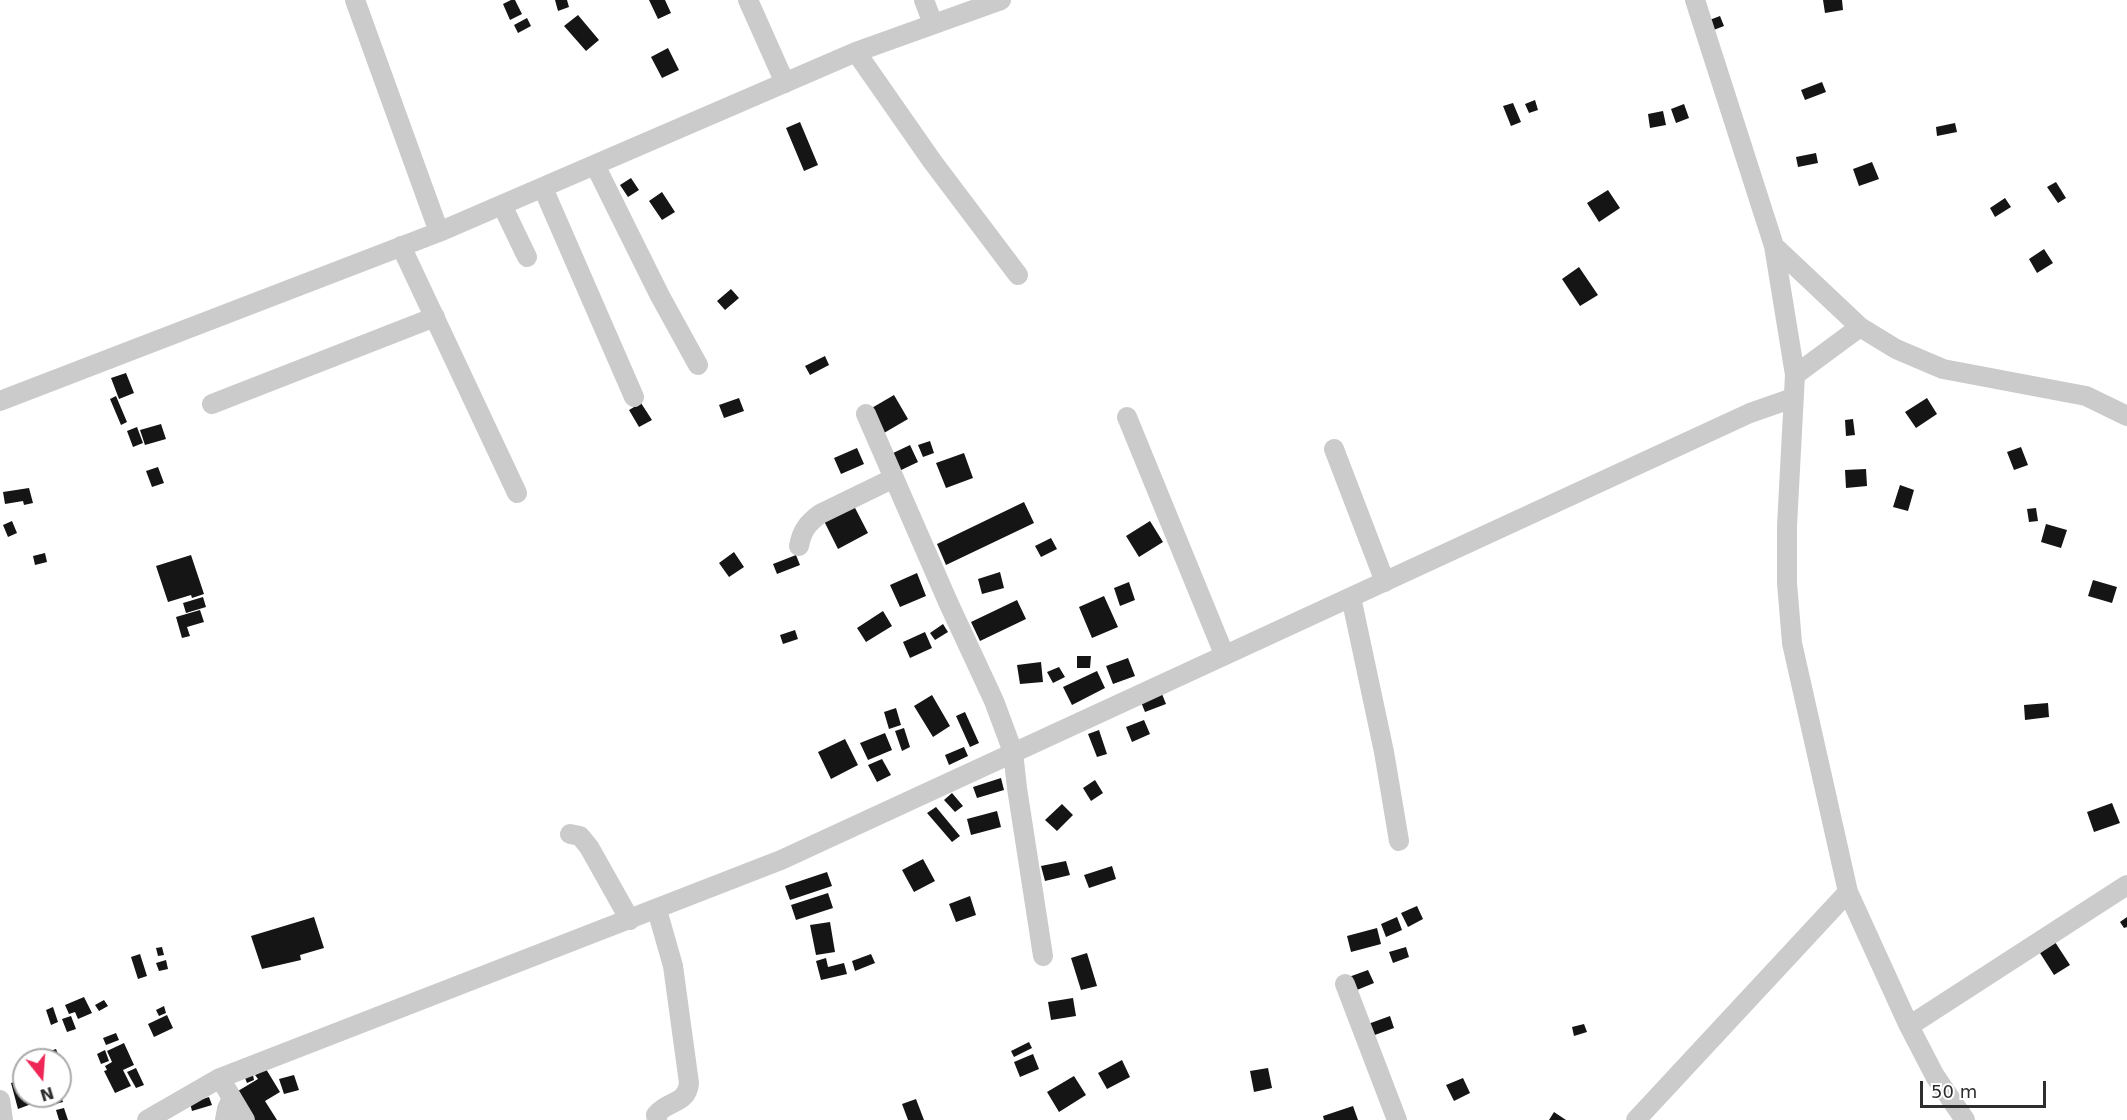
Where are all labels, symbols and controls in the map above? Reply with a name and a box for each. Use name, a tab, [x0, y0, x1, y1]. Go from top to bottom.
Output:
north arrow	[12, 1048, 72, 1108]
scale bar	[1923, 1069, 2049, 1107]
text: 50 m	[1931, 1081, 1977, 1102]
text: N	[38, 1083, 56, 1105]

